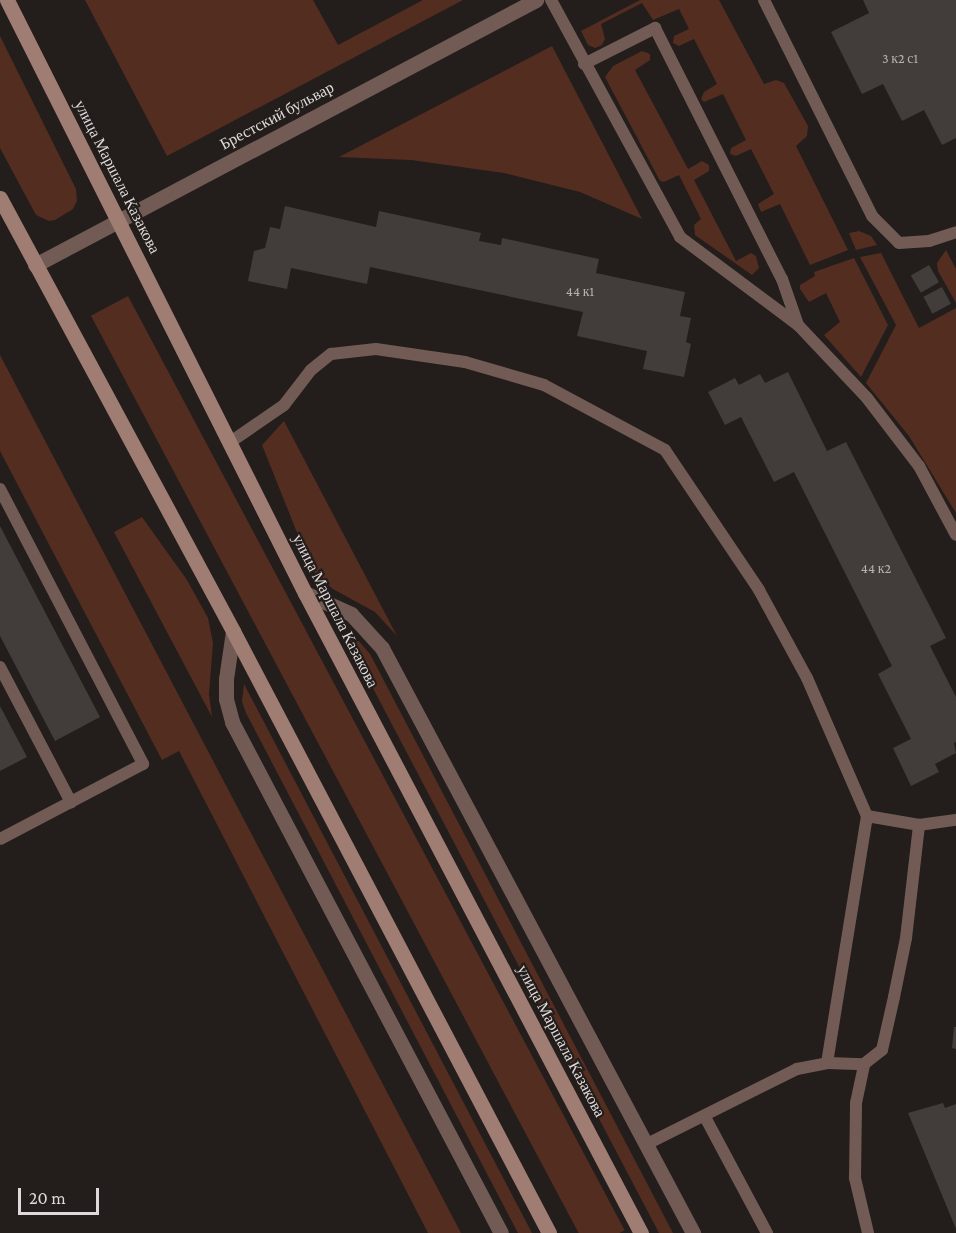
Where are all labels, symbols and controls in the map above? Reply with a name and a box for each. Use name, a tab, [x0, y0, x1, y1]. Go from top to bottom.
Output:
house number: 3 к2 с1	[882, 50, 918, 66]
street label: Брестский бульвар	[217, 78, 337, 154]
street label: улица Маршала Казакова	[70, 97, 164, 257]
house number: 44 к1	[566, 283, 594, 299]
street label: улица Маршала Казакова	[288, 531, 382, 691]
house number: 44 к2	[861, 560, 891, 576]
street label: улица Маршала Казакова	[513, 961, 609, 1121]
scale bar	[21, 1176, 102, 1214]
text: 20 m	[29, 1188, 66, 1208]

